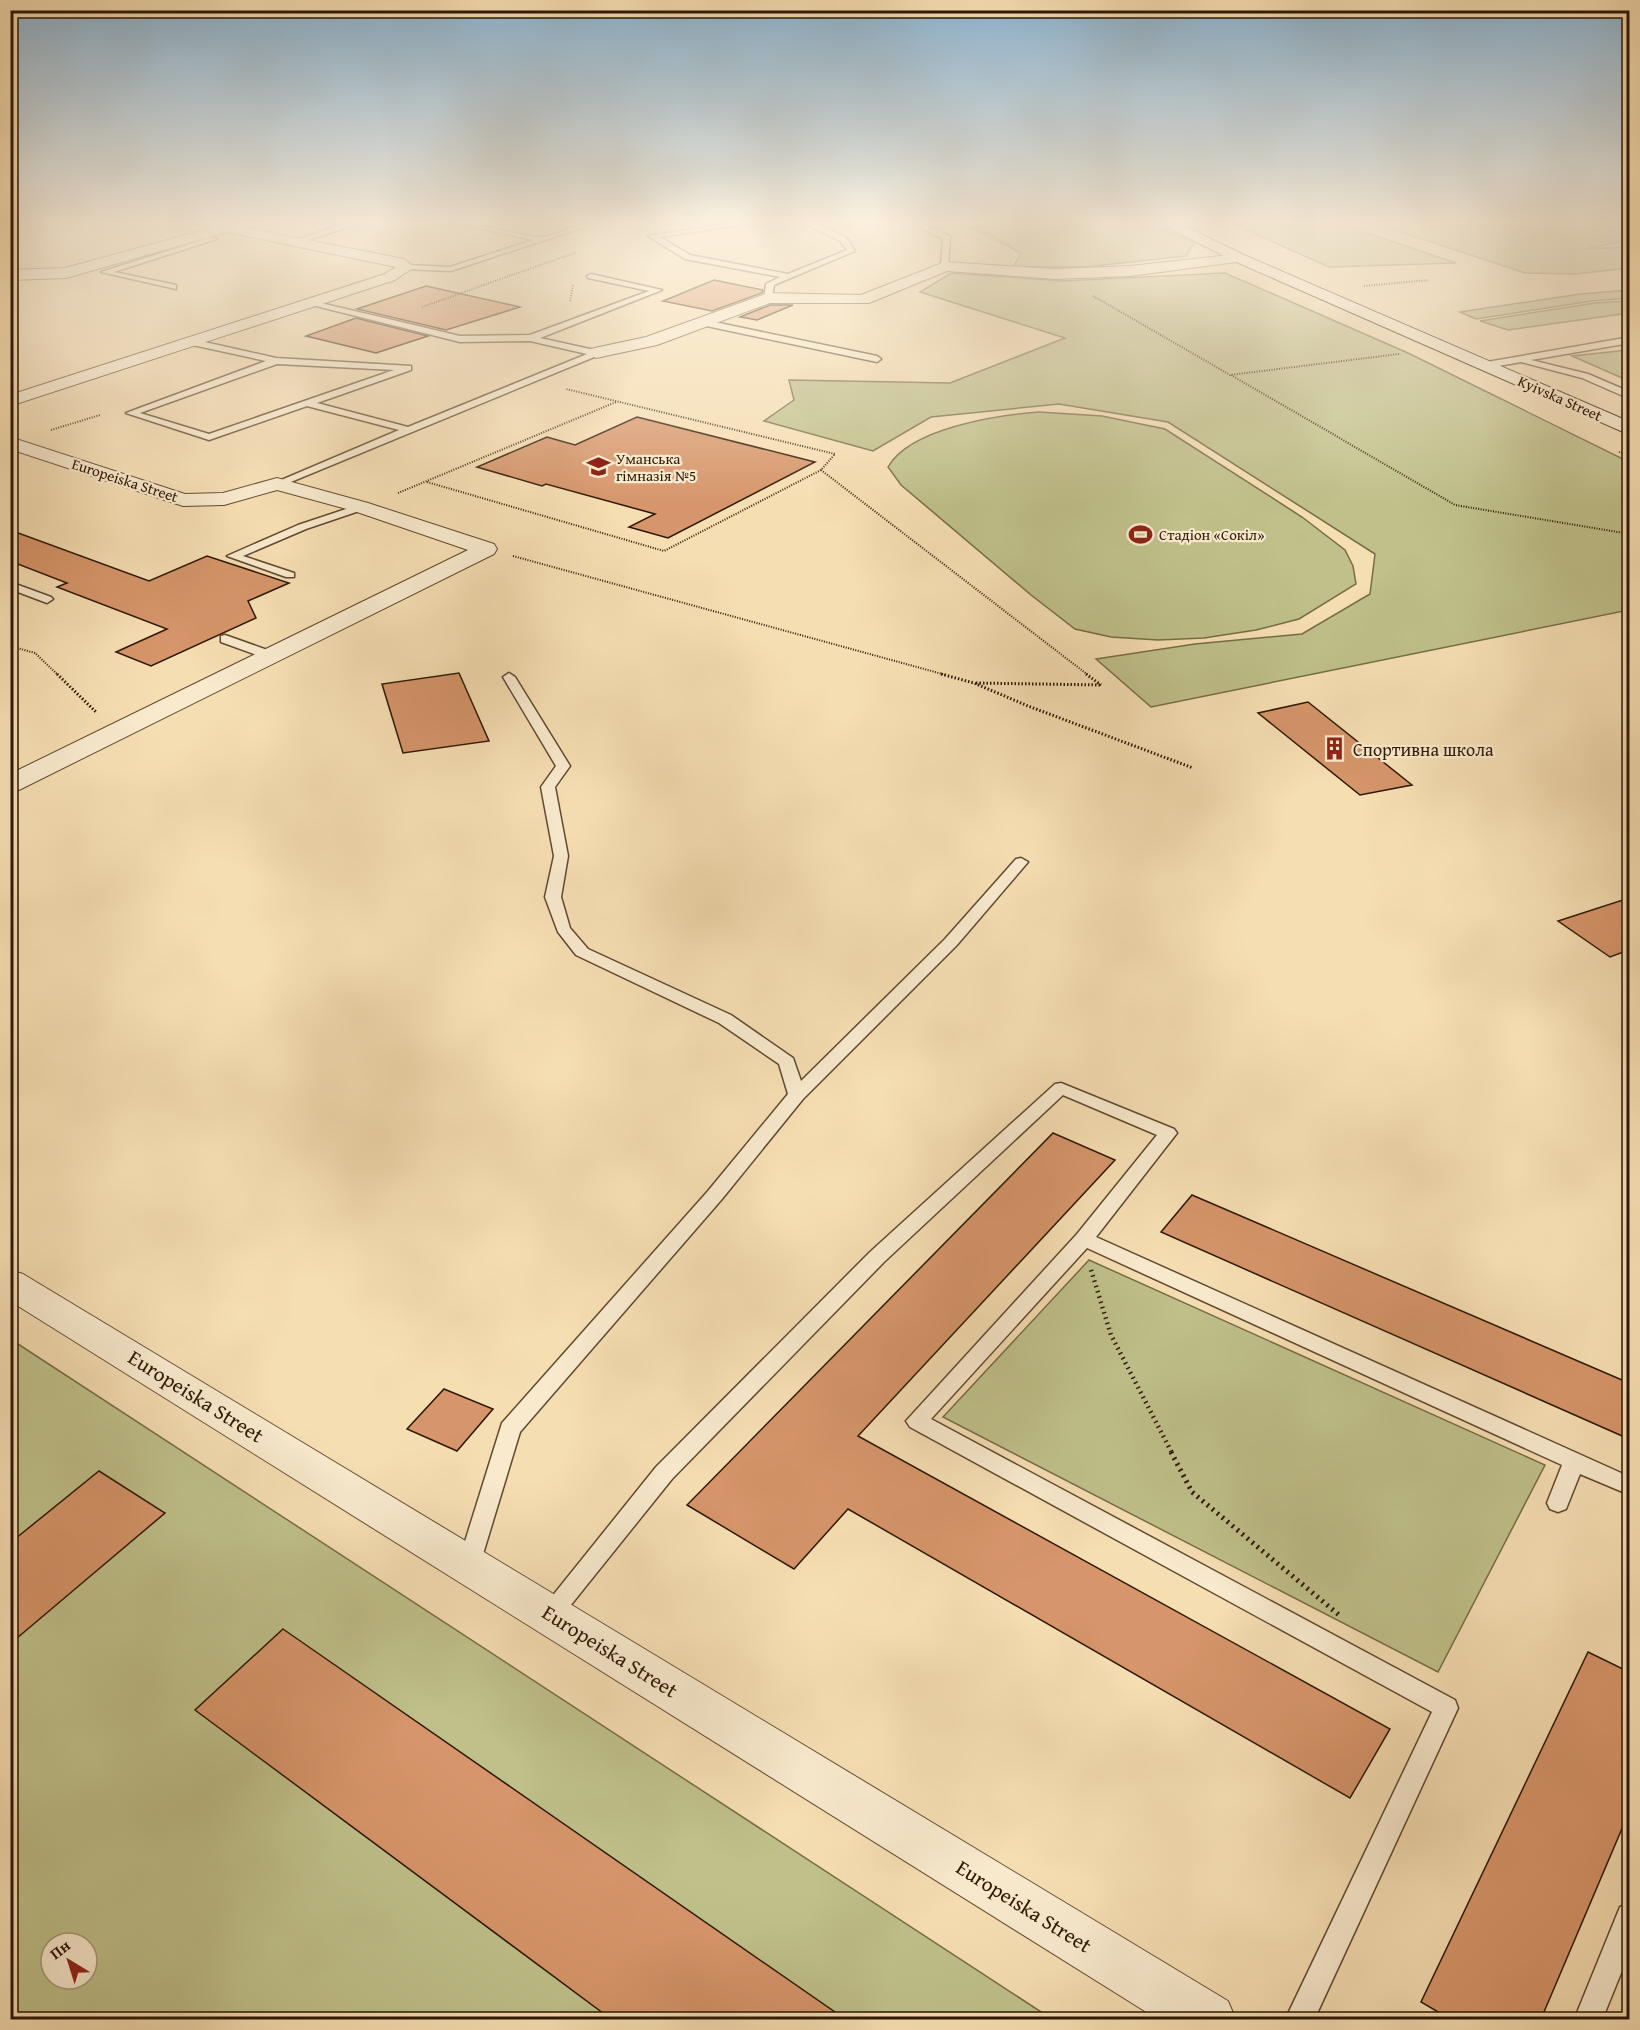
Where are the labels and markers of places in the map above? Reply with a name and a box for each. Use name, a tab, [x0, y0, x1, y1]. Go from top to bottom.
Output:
place label: Уманська гімназія №5	[616, 448, 696, 486]
school or university icon: Уманська гімназія №5	[585, 454, 611, 480]
sports icon: Стадіон «Сокіл»	[1128, 521, 1154, 547]
place label: Стадіон «Сокіл»	[1159, 524, 1265, 545]
building icon: Спортивна школа	[1322, 736, 1348, 762]
place label: Спортивна школа	[1353, 736, 1494, 763]

